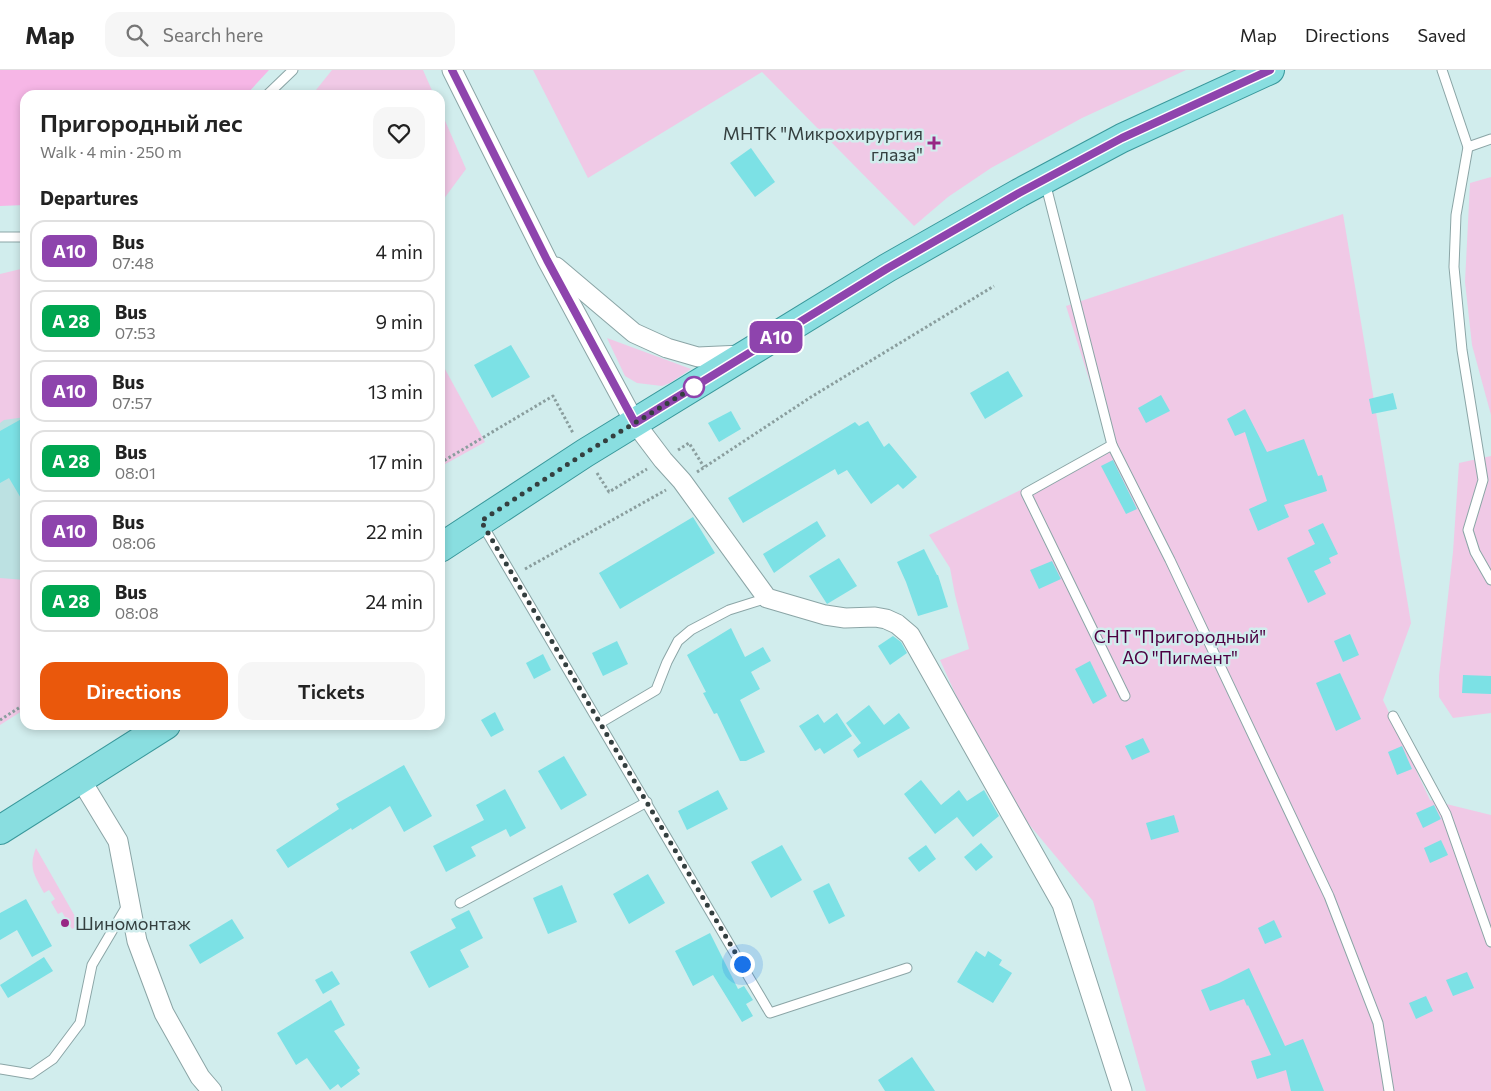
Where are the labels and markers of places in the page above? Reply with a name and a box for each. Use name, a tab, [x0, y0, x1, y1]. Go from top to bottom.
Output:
place label: МНТК "Микрохирургия глаза"	[723, 122, 923, 165]
marker: МНТК "Микрохирургия глаза"	[927, 136, 941, 150]
unlabelled marker	[683, 376, 705, 398]
place label: Шиномонтаж	[75, 912, 191, 934]
marker: Шиномонтаж	[59, 917, 71, 929]

